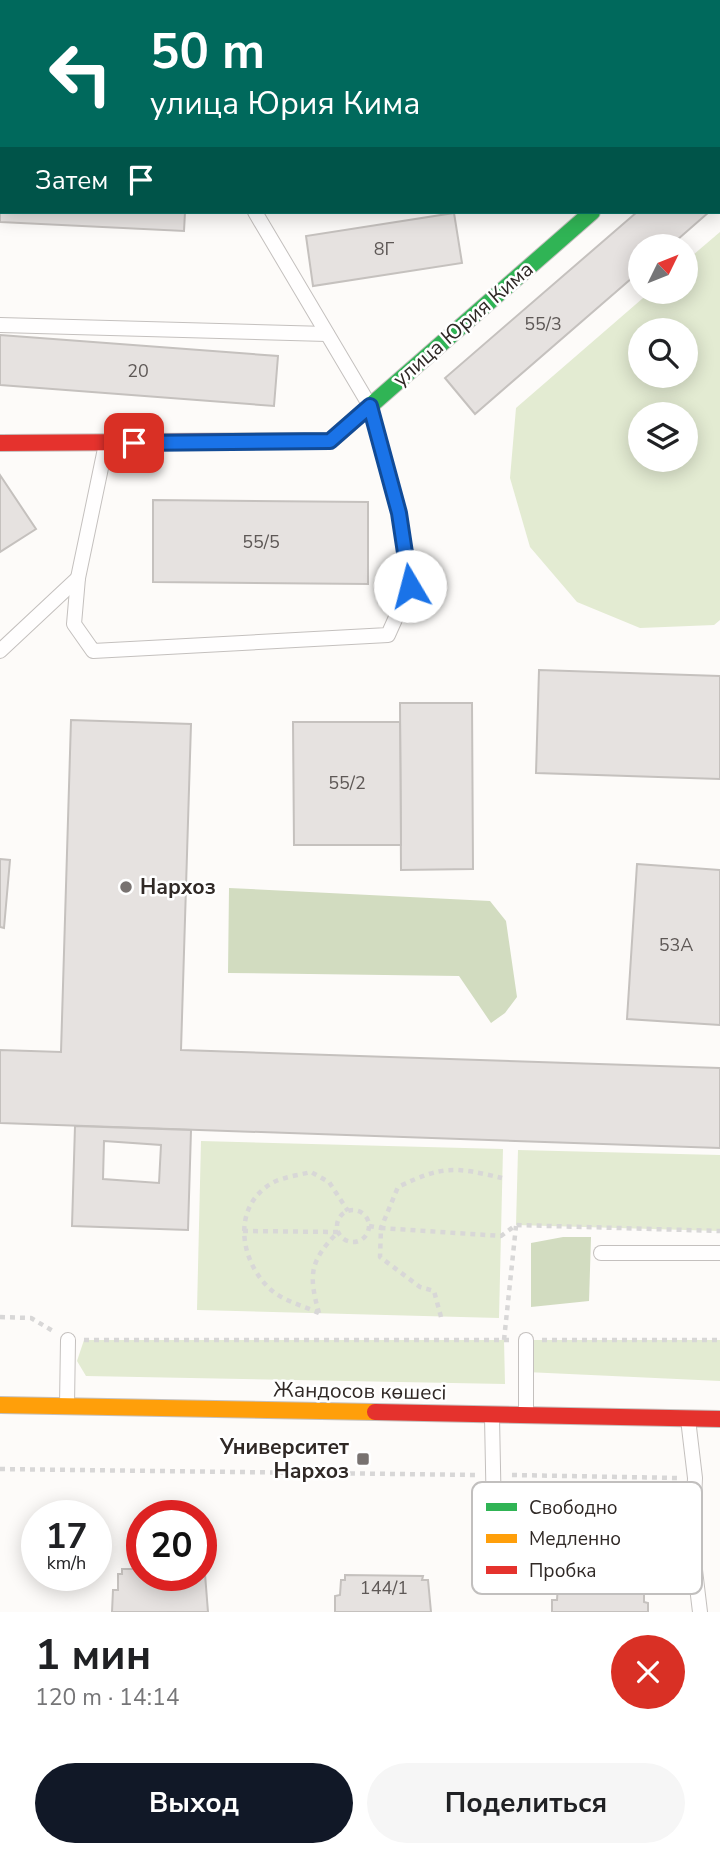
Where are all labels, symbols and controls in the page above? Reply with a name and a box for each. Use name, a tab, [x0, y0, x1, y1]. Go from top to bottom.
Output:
text: 50 m	[150, 18, 265, 85]
icon: left	[35, 28, 126, 119]
text: улица Юрия Кима	[150, 82, 421, 125]
icon: arrive	[122, 161, 160, 199]
text: Затем	[35, 163, 108, 198]
north arrow	[628, 234, 698, 304]
map controls	[628, 234, 698, 472]
house number: 8Г	[374, 237, 395, 261]
street label: улица Юрия Кима	[387, 255, 539, 393]
house number: 55/3	[524, 312, 562, 336]
button: search	[628, 318, 698, 388]
house number: 20	[127, 359, 149, 383]
button: layers	[628, 402, 698, 472]
pin	[104, 413, 164, 473]
icon: arrive	[115, 424, 153, 462]
house number: 55/5	[242, 530, 280, 554]
position arrow	[373, 549, 447, 623]
house number: 55/2	[328, 771, 366, 795]
place label: Нархоз	[140, 873, 216, 901]
marker: Нархоз	[118, 879, 134, 895]
house number: 53А	[659, 933, 693, 957]
street label: Жандосов көшесі	[273, 1375, 447, 1407]
place label: Университет Нархоз	[219, 1433, 349, 1485]
marker: Университет Нархоз	[355, 1451, 371, 1467]
legend	[472, 1482, 702, 1594]
text: Свободно	[529, 1495, 618, 1521]
speed limit sign: 20	[126, 1500, 217, 1591]
text: 17	[45, 1513, 88, 1560]
text: Медленно	[529, 1526, 621, 1552]
text: km/h	[47, 1551, 86, 1575]
text: Пробка	[529, 1558, 596, 1584]
house number: 144/1	[360, 1576, 408, 1600]
text: 1 мин	[35, 1627, 151, 1684]
button: close	[611, 1635, 685, 1709]
text: 120 m · 14:14	[35, 1682, 180, 1713]
button: Выход	[35, 1763, 353, 1843]
button: Поделиться	[367, 1763, 685, 1843]

